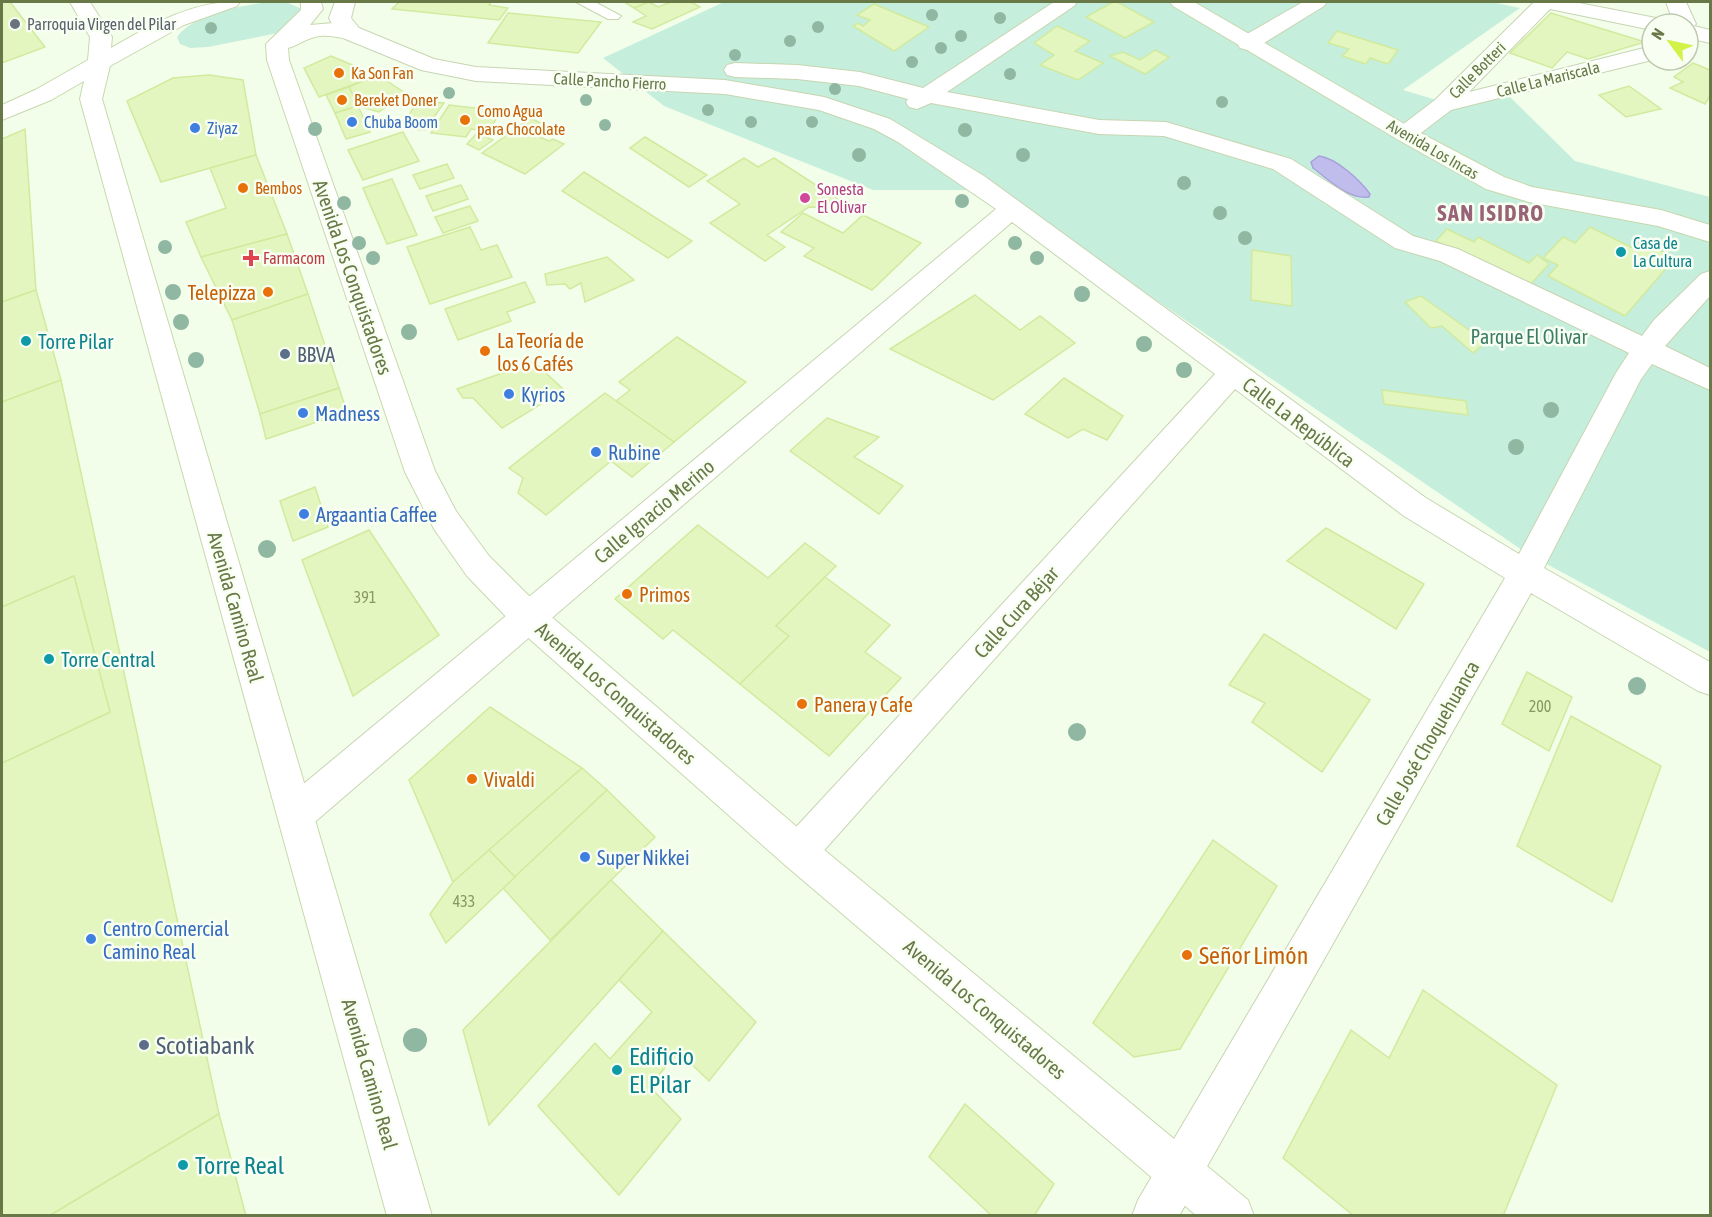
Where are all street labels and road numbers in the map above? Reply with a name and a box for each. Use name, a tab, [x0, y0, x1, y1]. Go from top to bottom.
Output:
street label: Calle Botteri	[1445, 38, 1509, 102]
street label: Calle La Mariscala	[1495, 58, 1601, 100]
street label: Calle Pancho Fierro	[553, 69, 667, 93]
street label: Avenida Los Incas	[1384, 116, 1482, 183]
street label: Avenida Los Conquistadores	[309, 177, 397, 377]
street label: Calle La República	[1238, 372, 1360, 472]
street label: Calle Ignacio Merino	[589, 454, 719, 568]
street label: Avenida Camino Real	[204, 529, 269, 686]
street label: Calle Cura Béjar	[969, 561, 1064, 662]
street label: Avenida Los Conquistadores	[531, 617, 701, 769]
street label: Calle José Choquehuanca	[1370, 656, 1484, 830]
street label: Avenida Los Conquistadores	[899, 934, 1071, 1084]
street label: Avenida Camino Real	[338, 996, 403, 1153]

